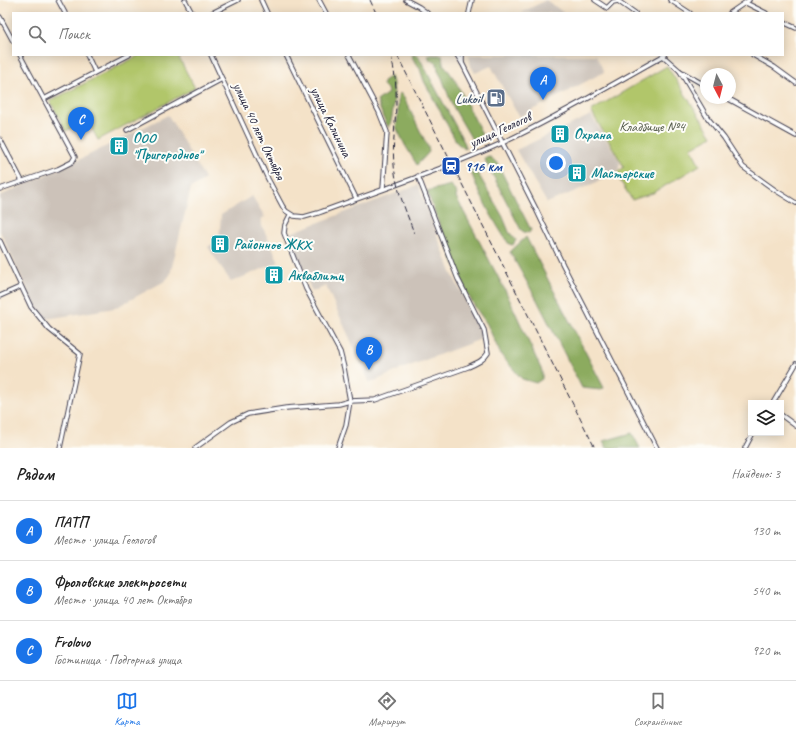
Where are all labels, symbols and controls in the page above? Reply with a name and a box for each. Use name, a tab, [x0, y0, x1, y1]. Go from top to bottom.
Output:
search box	[12, 12, 784, 56]
icon: search	[26, 23, 48, 45]
text: Поиск	[58, 25, 90, 44]
pin: A	[530, 67, 556, 100]
north arrow	[700, 68, 736, 104]
street label: улица 40 лет Октября	[229, 79, 289, 183]
street label: улица Калинина	[306, 83, 356, 161]
fuel station icon: Lukoil	[485, 87, 507, 109]
place label: Lukoil	[456, 90, 485, 107]
pin: C	[68, 107, 94, 140]
street label: улица Геологов	[466, 107, 536, 152]
park label: Кладбище №4	[619, 118, 687, 135]
building icon: Охрана	[549, 123, 571, 145]
place label: Охрана	[574, 126, 612, 143]
place label: ООО "Пригородное"	[133, 130, 205, 163]
building icon: ООО "Пригородное"	[108, 135, 130, 157]
your location	[546, 153, 566, 173]
station icon: 916 км	[440, 155, 462, 177]
place label: 916 км	[465, 158, 503, 175]
building icon: Мастерские	[566, 162, 588, 184]
place label: Мастерские	[591, 165, 655, 182]
building icon: Районное ЖКХ	[209, 233, 231, 255]
place label: Районное ЖКХ	[234, 236, 313, 253]
building icon: Акваблитц	[263, 264, 285, 286]
place label: Акваблитц	[288, 267, 344, 284]
pin: B	[356, 337, 382, 370]
map controls	[748, 400, 784, 436]
button: layers	[748, 400, 784, 436]
text: Рядом	[16, 464, 54, 485]
text: Найдено: 3	[732, 466, 780, 482]
text: ПАТП	[54, 513, 88, 532]
text: A	[26, 523, 32, 539]
text: 130 m	[752, 523, 780, 539]
text: Место · улица Геологов	[54, 532, 155, 548]
text: Фроловские электросети	[54, 573, 186, 592]
text: B	[26, 583, 32, 599]
text: 540 m	[752, 583, 780, 599]
text: Место · улица 40 лет Октября	[54, 592, 191, 608]
text: Frolovo	[54, 633, 90, 652]
text: C	[26, 643, 32, 659]
text: 920 m	[752, 643, 780, 659]
text: Гостиница · Подгорная улица	[54, 652, 181, 668]
tab: Карта	[114, 690, 140, 728]
tab: Маршрут	[369, 690, 405, 728]
tab: Сохранённые	[634, 690, 682, 728]

